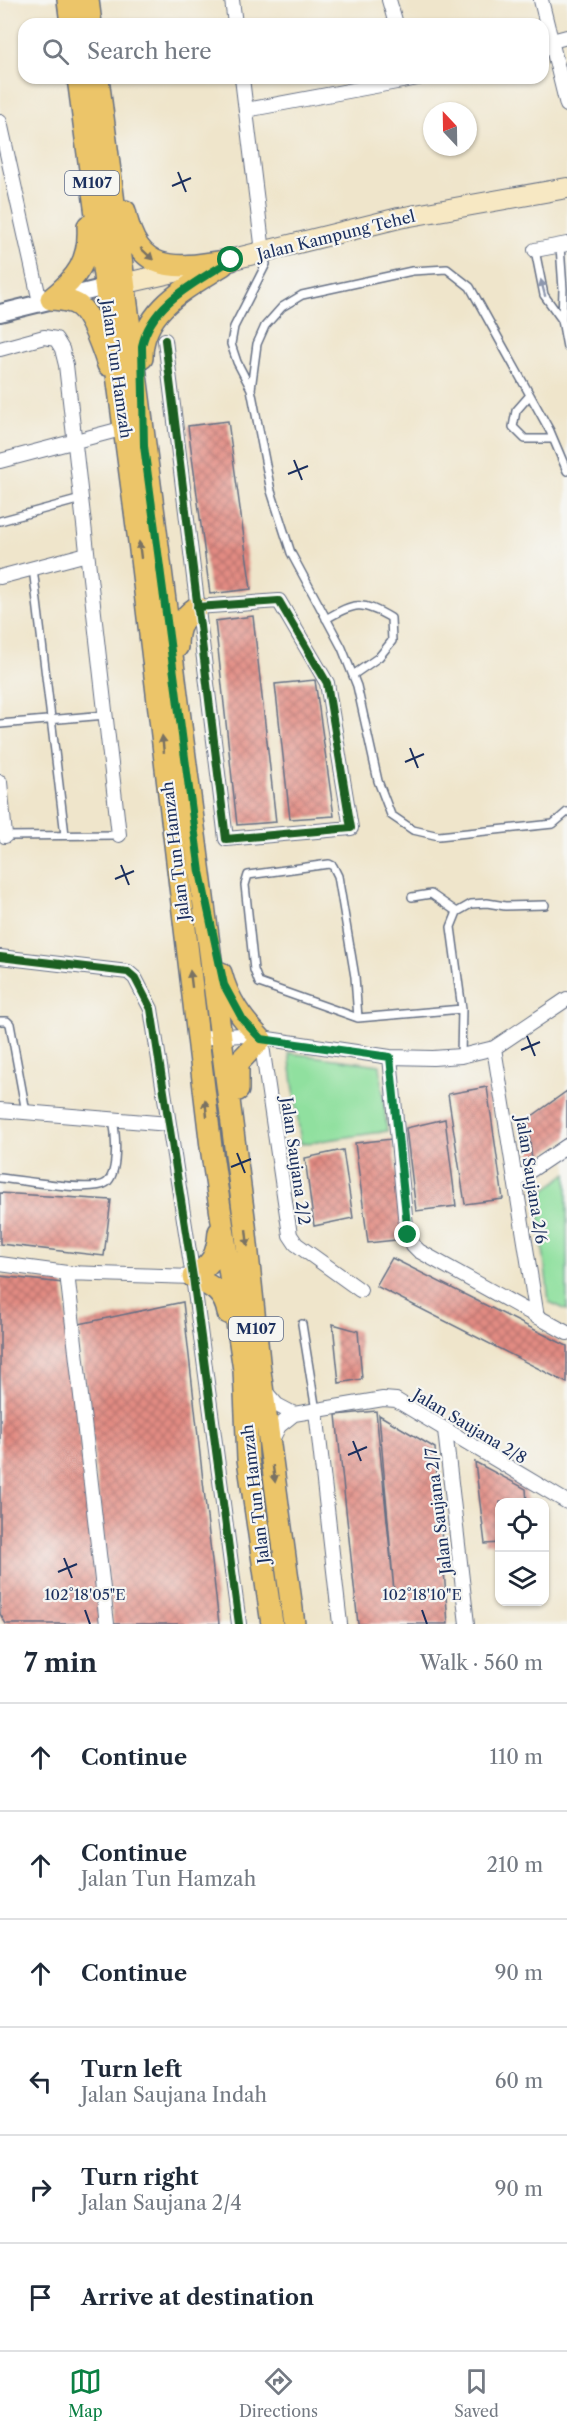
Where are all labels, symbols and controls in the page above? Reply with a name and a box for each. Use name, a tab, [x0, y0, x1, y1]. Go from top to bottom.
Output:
search box	[18, 18, 549, 84]
icon: search	[39, 35, 72, 68]
text: Search here	[87, 38, 212, 65]
north arrow	[423, 102, 477, 156]
road number: M107	[65, 171, 119, 195]
street label: Jalan Kampung Tehel	[252, 206, 417, 265]
one-way arrow	[139, 246, 153, 260]
route start	[217, 246, 243, 272]
one-way arrow	[538, 279, 547, 297]
street label: Jalan Tun Hamzah	[97, 295, 137, 440]
one-way arrow	[136, 541, 145, 560]
one-way arrow	[158, 734, 168, 753]
street label: Jalan Tun Hamzah	[157, 780, 194, 925]
one-way arrow	[186, 970, 195, 989]
street label: Jalan Saujana 2/2	[277, 1093, 315, 1226]
one-way arrow	[202, 1098, 211, 1117]
street label: Jalan Saujana 2/6	[512, 1112, 552, 1245]
route end	[394, 1221, 420, 1247]
one-way arrow	[242, 1229, 252, 1248]
road number: M107	[229, 1317, 283, 1341]
street label: Jalan Saujana 2/8	[407, 1383, 530, 1468]
street label: Jalan Tun Hamzah	[237, 1423, 274, 1568]
street label: Jalan Saujana 2/7	[420, 1446, 456, 1578]
one-way arrow	[269, 1464, 279, 1483]
map controls	[495, 1498, 549, 1606]
button: locate	[495, 1498, 549, 1552]
button: layers	[495, 1552, 549, 1606]
text: 102°18'05"E	[44, 1585, 126, 1604]
text: 102°18'10"E	[382, 1585, 462, 1604]
text: 7 min	[24, 1647, 97, 1679]
text: Walk · 560 m	[420, 1651, 543, 1675]
icon: ahead	[24, 1741, 57, 1774]
text: Continue	[81, 1744, 187, 1771]
text: 110 m	[490, 1745, 543, 1769]
text: Continue	[81, 1840, 187, 1867]
icon: ahead	[24, 1849, 57, 1882]
text: 210 m	[486, 1853, 543, 1877]
text: Jalan Tun Hamzah	[81, 1867, 256, 1891]
icon: ahead	[24, 1957, 57, 1990]
text: Continue	[81, 1960, 187, 1987]
text: 90 m	[495, 1961, 543, 1985]
text: Turn left	[81, 2056, 182, 2083]
icon: left	[24, 2065, 57, 2098]
text: 60 m	[495, 2069, 543, 2093]
text: Jalan Saujana Indah	[81, 2083, 267, 2107]
text: Turn right	[81, 2164, 199, 2191]
icon: right	[24, 2173, 57, 2206]
text: 90 m	[495, 2177, 543, 2201]
text: Jalan Saujana 2/4	[81, 2191, 242, 2215]
icon: arrive	[24, 2281, 57, 2314]
text: Arrive at destination	[81, 2284, 314, 2311]
tab: Map	[68, 2365, 103, 2421]
tab: Directions	[239, 2365, 318, 2421]
tab: Saved	[454, 2365, 499, 2421]

